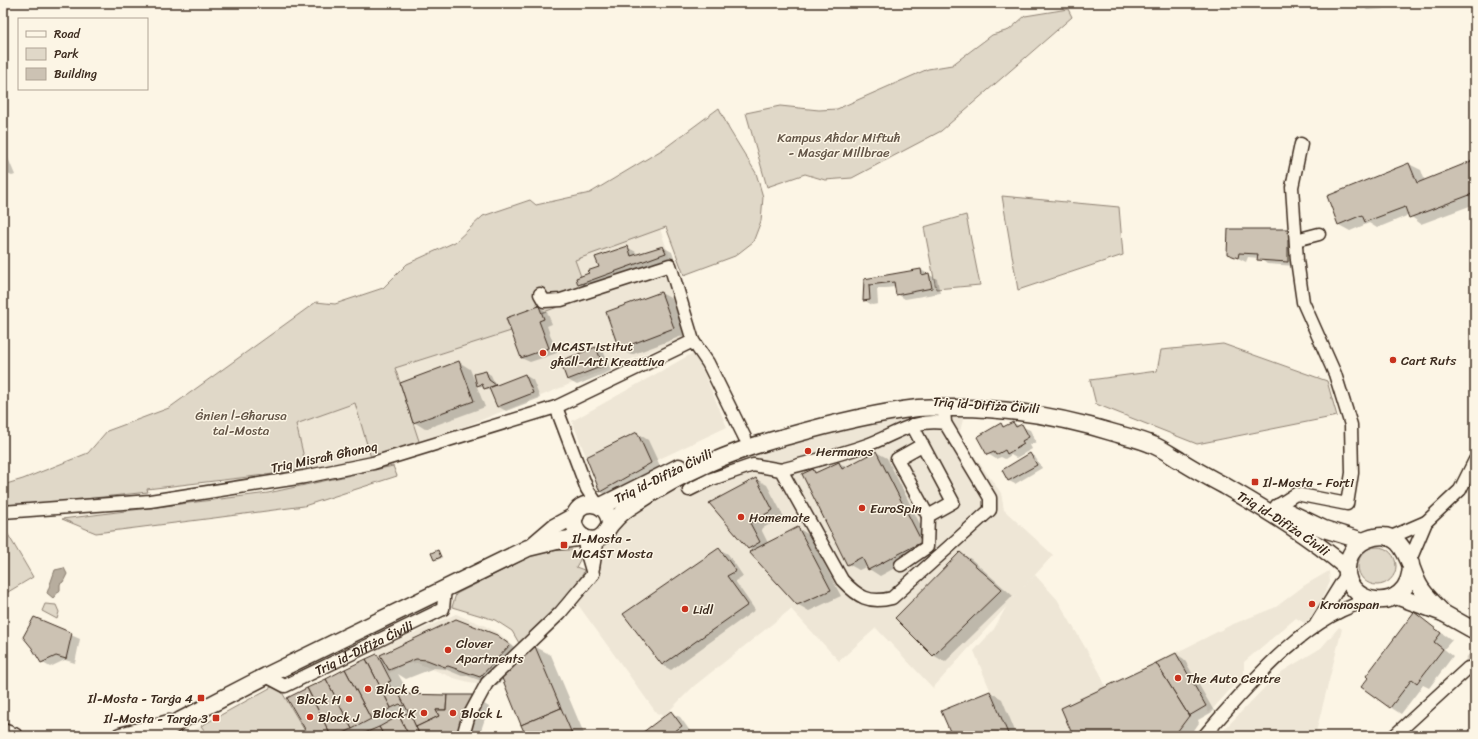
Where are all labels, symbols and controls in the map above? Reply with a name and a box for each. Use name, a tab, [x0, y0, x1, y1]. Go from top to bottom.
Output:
legend	[18, 18, 148, 90]
text: Road	[54, 23, 81, 45]
text: Park	[54, 43, 79, 65]
text: Building	[54, 63, 97, 85]
park label: Kampus Aħdar Miftuħ - Masġar Millbrae	[777, 126, 901, 164]
place label: MCAST Istitut għall-Arti Kreattiva	[550, 335, 665, 373]
marker: MCAST Istitut għall-Arti Kreattiva	[538, 348, 548, 358]
place label: Cart Ruts	[1401, 349, 1457, 372]
marker: Cart Ruts	[1388, 355, 1398, 365]
street label: Triq id-Difiża Ċivili	[932, 390, 1041, 420]
park label: Ġnien l-Għarusa tal-Mosta	[195, 404, 287, 442]
street label: Triq Misraħ Għonoq	[269, 434, 380, 480]
place label: Hermanos	[816, 440, 874, 463]
street label: Triq id-Difiża Ċivili	[610, 442, 716, 510]
marker: Hermanos	[803, 446, 813, 456]
place label: Il-Mosta - Forti	[1262, 471, 1354, 494]
marker: Il-Mosta - Forti	[1250, 477, 1260, 487]
street label: Triq id-Difiża Ċivili	[1233, 484, 1335, 562]
place label: EuroSpin	[870, 497, 922, 520]
marker: EuroSpin	[857, 503, 867, 513]
place label: Homemate	[749, 506, 810, 529]
marker: Homemate	[736, 512, 746, 522]
place label: Il-Mosta - MCAST Mosta	[571, 527, 653, 565]
marker: Il-Mosta - MCAST Mosta	[559, 540, 569, 550]
place label: Kronospan	[1320, 593, 1379, 616]
place label: Lidl	[693, 598, 713, 621]
marker: Kronospan	[1307, 599, 1317, 609]
marker: Lidl	[680, 604, 690, 614]
street label: Triq id-Difiża Ċivili	[311, 614, 417, 681]
place label: Clover Apartments	[455, 632, 524, 670]
marker: Clover Apartments	[443, 645, 453, 655]
place label: The Auto Centre	[1186, 667, 1281, 690]
marker: The Auto Centre	[1173, 673, 1183, 683]
place label: Block G	[376, 678, 419, 701]
marker: Block G	[363, 684, 373, 694]
place label: Il-Mosta - Tarġa 4	[87, 687, 193, 710]
place label: Block H	[297, 688, 342, 711]
marker: Il-Mosta - Tarġa 4	[196, 693, 206, 703]
marker: Block H	[344, 694, 354, 704]
place label: Block K	[373, 702, 417, 725]
place label: Block L	[461, 702, 502, 725]
place label: Block J	[318, 706, 360, 729]
place label: Il-Mosta - Tarġa 3	[103, 707, 208, 730]
marker: Block K	[419, 708, 429, 718]
marker: Block L	[448, 708, 458, 718]
marker: Block J	[305, 712, 315, 722]
marker: Il-Mosta - Tarġa 3	[211, 713, 221, 723]

